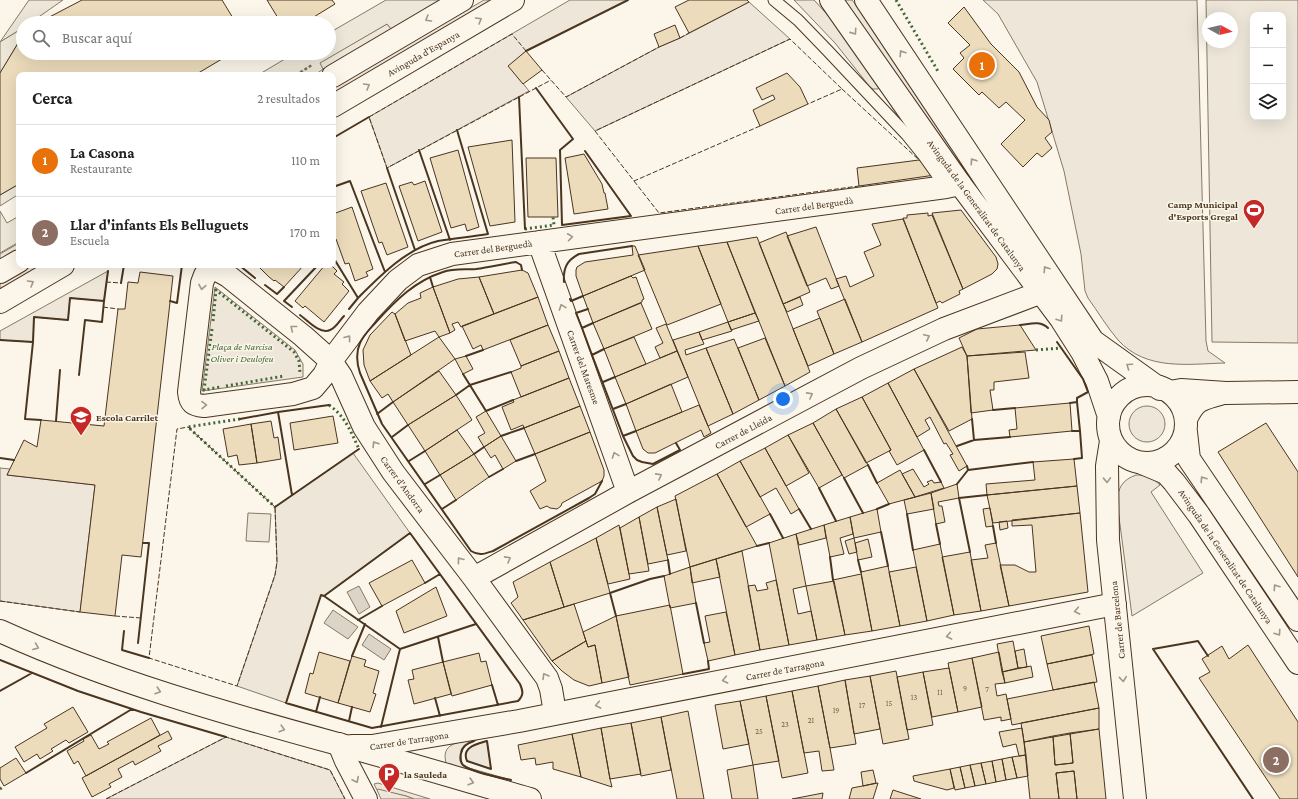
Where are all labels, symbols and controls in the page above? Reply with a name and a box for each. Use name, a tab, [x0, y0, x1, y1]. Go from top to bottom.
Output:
north arrow	[1202, 12, 1238, 48]
map controls	[1250, 12, 1286, 120]
button: +	[1250, 12, 1286, 48]
one-way arrow	[425, 15, 432, 22]
search box	[16, 16, 336, 60]
one-way arrow	[475, 18, 482, 25]
icon: search	[30, 27, 52, 49]
street label: Avinguda d'Espanya	[385, 28, 462, 79]
one-way arrow	[849, 28, 857, 35]
text: Buscar aquí	[62, 30, 132, 46]
button: −	[1250, 48, 1286, 84]
one-way arrow	[899, 50, 906, 57]
pin: 1	[969, 50, 995, 80]
one-way arrow	[363, 83, 370, 91]
button: layers	[1250, 84, 1286, 120]
text: Cerca	[32, 89, 72, 108]
text: 2 resultados	[257, 91, 320, 106]
street label: Avinguda de la Generalitat de Catalunya	[925, 137, 1028, 273]
text: La Casona	[70, 145, 134, 161]
text: 1	[43, 153, 47, 168]
text: 110 m	[291, 153, 320, 168]
one-way arrow	[970, 158, 978, 165]
text: Restaurante	[70, 161, 132, 176]
street label: Carrer del Berguedà	[774, 194, 854, 216]
sports icon: Camp Municipal d'Esports Gregal	[1241, 197, 1267, 230]
place label: Camp Municipal d'Esports Gregal	[1168, 199, 1238, 222]
text: Llar d'infants Els Belluguets	[70, 217, 248, 233]
text: 2	[42, 225, 48, 240]
text: 170 m	[290, 225, 320, 240]
text: Escuela	[70, 233, 110, 248]
one-way arrow	[567, 233, 573, 242]
street label: Carrer del Berguedà	[453, 237, 533, 259]
one-way arrow	[1043, 266, 1051, 273]
one-way arrow	[27, 281, 34, 288]
one-way arrow	[198, 283, 207, 290]
one-way arrow	[558, 303, 567, 310]
one-way arrow	[1055, 315, 1063, 322]
one-way arrow	[290, 326, 297, 333]
street label: Carrer del Maresme	[565, 328, 602, 406]
one-way arrow	[922, 334, 930, 342]
one-way arrow	[343, 335, 351, 342]
park label: Plaça de Narcisa Oliver i Deulofeu	[210, 341, 274, 364]
one-way arrow	[1126, 363, 1133, 371]
your location	[773, 389, 793, 409]
one-way arrow	[806, 392, 814, 399]
one-way arrow	[201, 401, 207, 409]
school or university icon: Escola Carrilet	[68, 404, 94, 437]
place label: Escola Carrilet	[96, 412, 158, 423]
street label: Carrer de Lleida	[713, 412, 774, 451]
one-way arrow	[372, 441, 380, 448]
one-way arrow	[612, 452, 620, 459]
street label: Carrer d'Andorra	[378, 454, 427, 515]
one-way arrow	[655, 473, 662, 481]
one-way arrow	[1103, 477, 1111, 483]
one-way arrow	[1201, 477, 1208, 484]
street label: Avinguda de la Generalitat de Catalunya	[1176, 487, 1275, 626]
one-way arrow	[504, 556, 511, 564]
one-way arrow	[458, 557, 465, 564]
street label: Carrer de Barcelona	[1108, 580, 1127, 659]
one-way arrow	[1273, 584, 1281, 591]
one-way arrow	[1074, 607, 1080, 615]
one-way arrow	[1273, 628, 1280, 635]
one-way arrow	[946, 632, 952, 640]
one-way arrow	[31, 642, 39, 650]
street label: Carrer de Tarragona	[745, 656, 826, 682]
one-way arrow	[542, 673, 549, 680]
one-way arrow	[722, 675, 729, 684]
one-way arrow	[1118, 676, 1127, 682]
house number: 9	[963, 684, 967, 693]
house number: 7	[985, 685, 989, 694]
one-way arrow	[154, 686, 161, 695]
house number: 11	[937, 688, 943, 697]
house number: 13	[911, 693, 917, 702]
house number: 15	[886, 699, 892, 708]
one-way arrow	[595, 700, 601, 708]
house number: 17	[859, 701, 865, 710]
house number: 19	[833, 706, 839, 715]
house number: 21	[808, 716, 815, 725]
house number: 23	[781, 720, 789, 729]
one-way arrow	[279, 724, 286, 733]
house number: 25	[755, 727, 763, 736]
street label: Carrer de Tarragona	[369, 729, 450, 752]
pin: 2	[1263, 745, 1289, 775]
parking icon: la Sauleda	[376, 761, 402, 794]
place label: la Sauleda	[404, 769, 447, 780]
one-way arrow	[351, 776, 359, 783]
one-way arrow	[467, 777, 474, 786]

